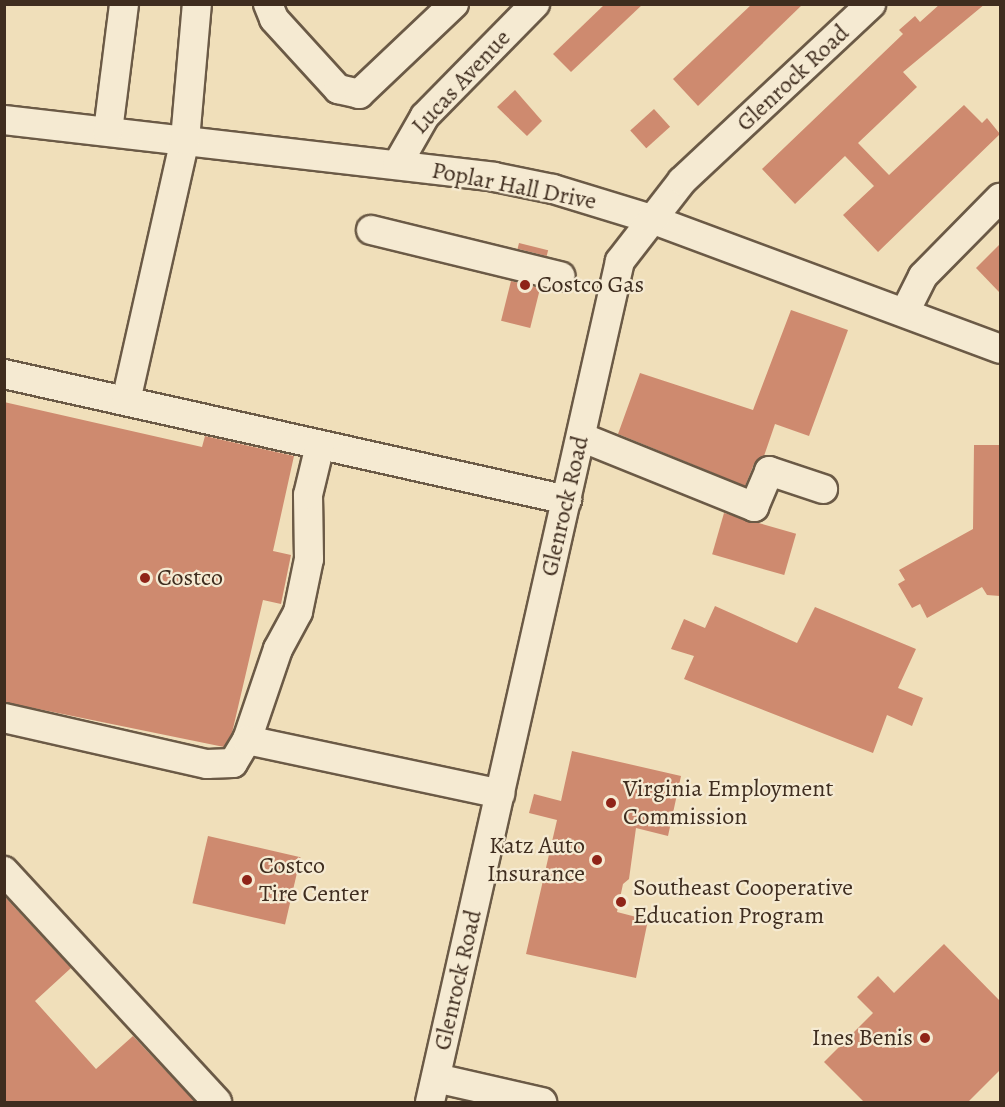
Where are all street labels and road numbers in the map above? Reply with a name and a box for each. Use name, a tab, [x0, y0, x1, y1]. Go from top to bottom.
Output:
street label: Glenrock Road	[731, 19, 855, 137]
street label: Lucas Avenue	[405, 24, 517, 140]
street label: Poplar Hall Drive	[429, 156, 599, 216]
street label: Glenrock Road	[535, 433, 595, 579]
street label: Glenrock Road	[428, 907, 488, 1053]

